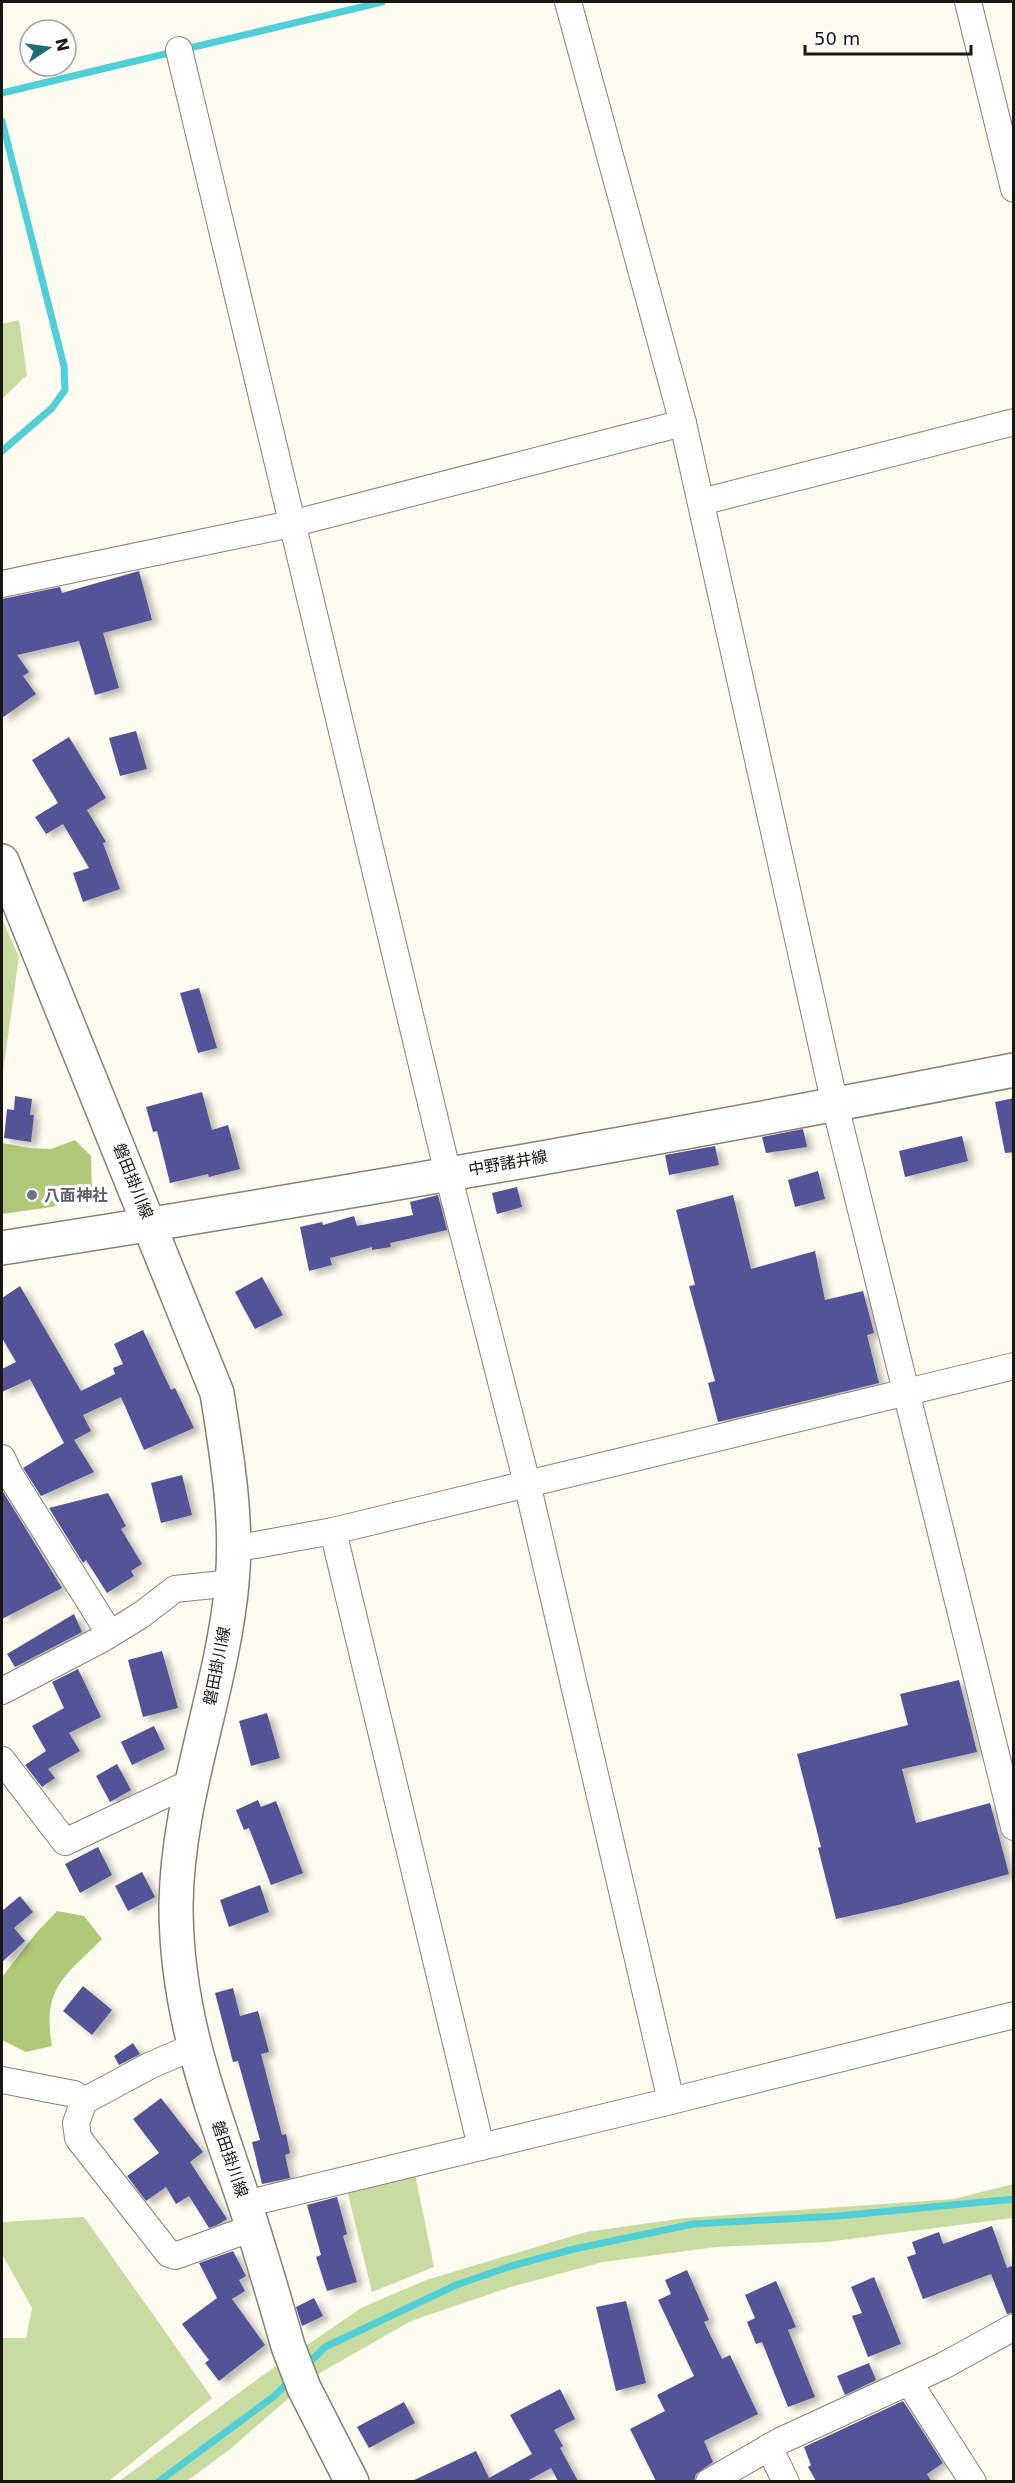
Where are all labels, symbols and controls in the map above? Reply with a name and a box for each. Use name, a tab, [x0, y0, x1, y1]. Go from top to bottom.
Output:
north arrow	[18, 18, 78, 78]
scale bar	[805, 18, 972, 56]
text: 50 m	[814, 28, 860, 49]
text: N	[51, 36, 73, 53]
street label: 磐田掛川線	[109, 1140, 157, 1222]
street label: 中野諸井線	[467, 1147, 549, 1179]
place label: 八面神社	[44, 1186, 108, 1205]
marker: 八面神社	[25, 1188, 39, 1202]
street label: 磐田掛川線	[200, 1625, 234, 1707]
street label: 磐田掛川線	[208, 2118, 252, 2200]

